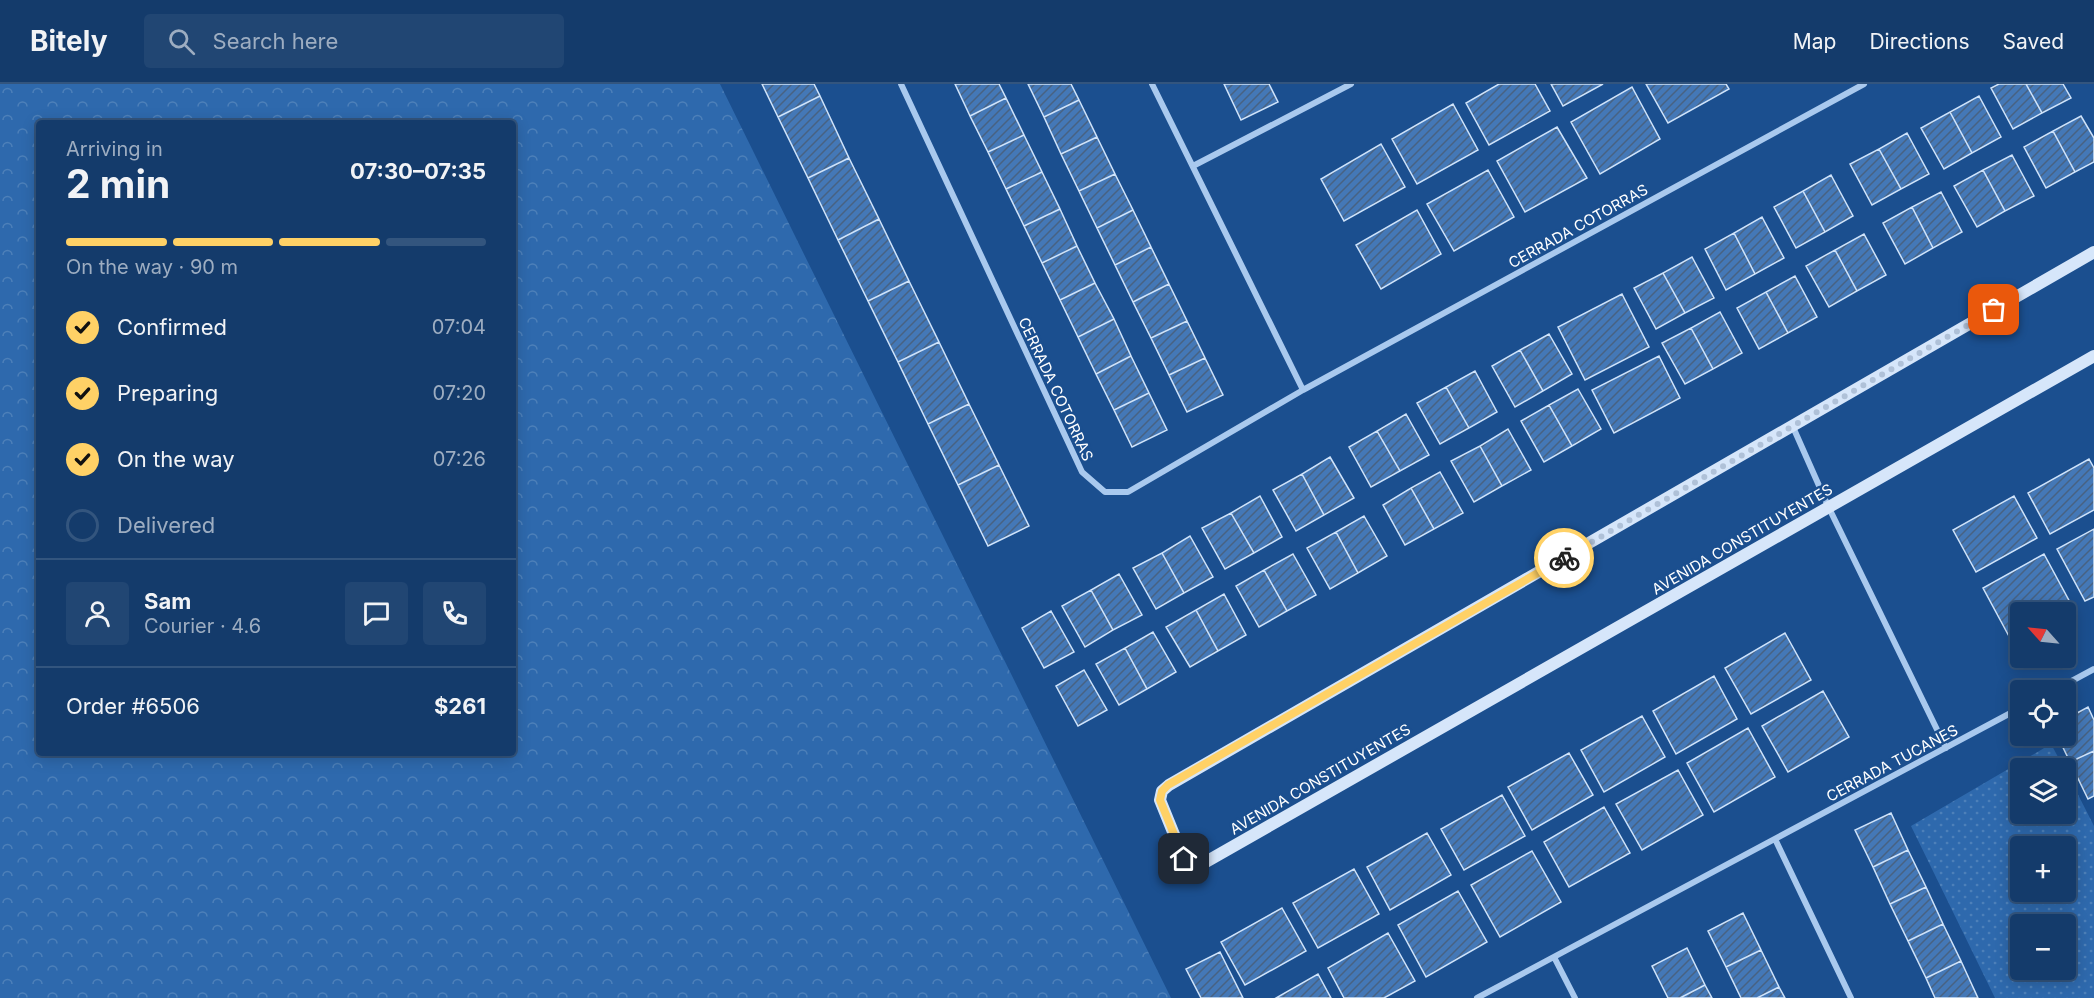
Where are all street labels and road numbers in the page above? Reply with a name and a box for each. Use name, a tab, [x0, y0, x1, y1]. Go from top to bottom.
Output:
street label: CERRADA COTORRAS	[1505, 180, 1651, 272]
street label: CERRADA COTORRAS	[1014, 314, 1098, 464]
street label: AVENIDA CONSTITUYENTES	[1648, 479, 1836, 599]
street label: AVENIDA CONSTITUYENTES	[1226, 719, 1414, 839]
street label: CERRADA TUCANES	[1823, 720, 1961, 806]

